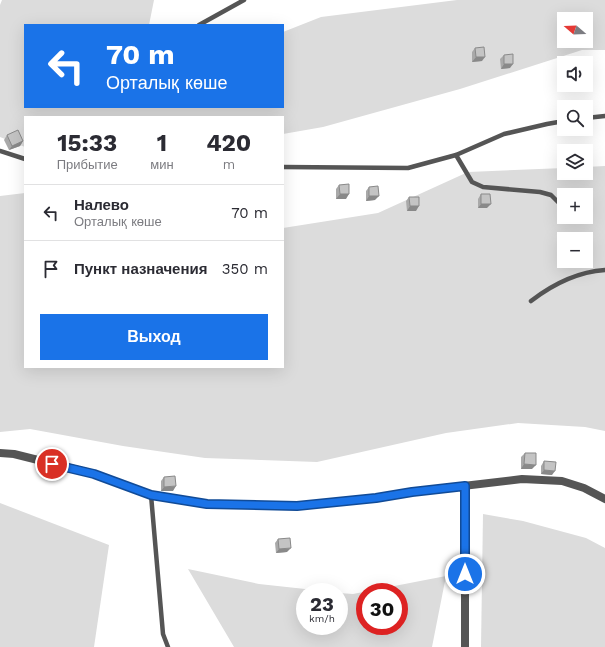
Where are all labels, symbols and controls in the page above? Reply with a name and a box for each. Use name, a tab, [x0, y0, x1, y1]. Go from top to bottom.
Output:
north arrow	[557, 12, 593, 48]
map controls	[557, 12, 593, 268]
text: 70 m	[106, 38, 175, 71]
icon: left	[40, 40, 92, 92]
button: sound	[557, 56, 593, 92]
text: Орталық көше	[106, 72, 227, 93]
button: search	[557, 100, 593, 136]
text: 15:33	[57, 129, 117, 157]
text: 1	[157, 129, 167, 157]
text: 420	[206, 129, 251, 157]
button: layers	[557, 144, 593, 180]
text: Прибытие	[57, 157, 118, 172]
text: мин	[150, 157, 174, 172]
text: m	[223, 157, 235, 172]
button: +	[557, 188, 593, 224]
text: Налево	[74, 196, 129, 214]
icon: left	[40, 202, 62, 224]
text: 70 m	[231, 204, 268, 222]
text: Орталық көше	[74, 214, 162, 229]
button: −	[557, 232, 593, 268]
icon: arrive	[40, 258, 62, 280]
text: Пункт назначения	[74, 260, 207, 278]
text: 350 m	[222, 260, 268, 278]
button: Выход	[40, 314, 268, 360]
pin	[35, 447, 69, 481]
icon: arrive	[41, 453, 63, 475]
position arrow	[444, 553, 486, 595]
speed limit sign: 30	[356, 583, 408, 635]
text: 23	[310, 592, 334, 616]
text: km/h	[309, 613, 335, 624]

